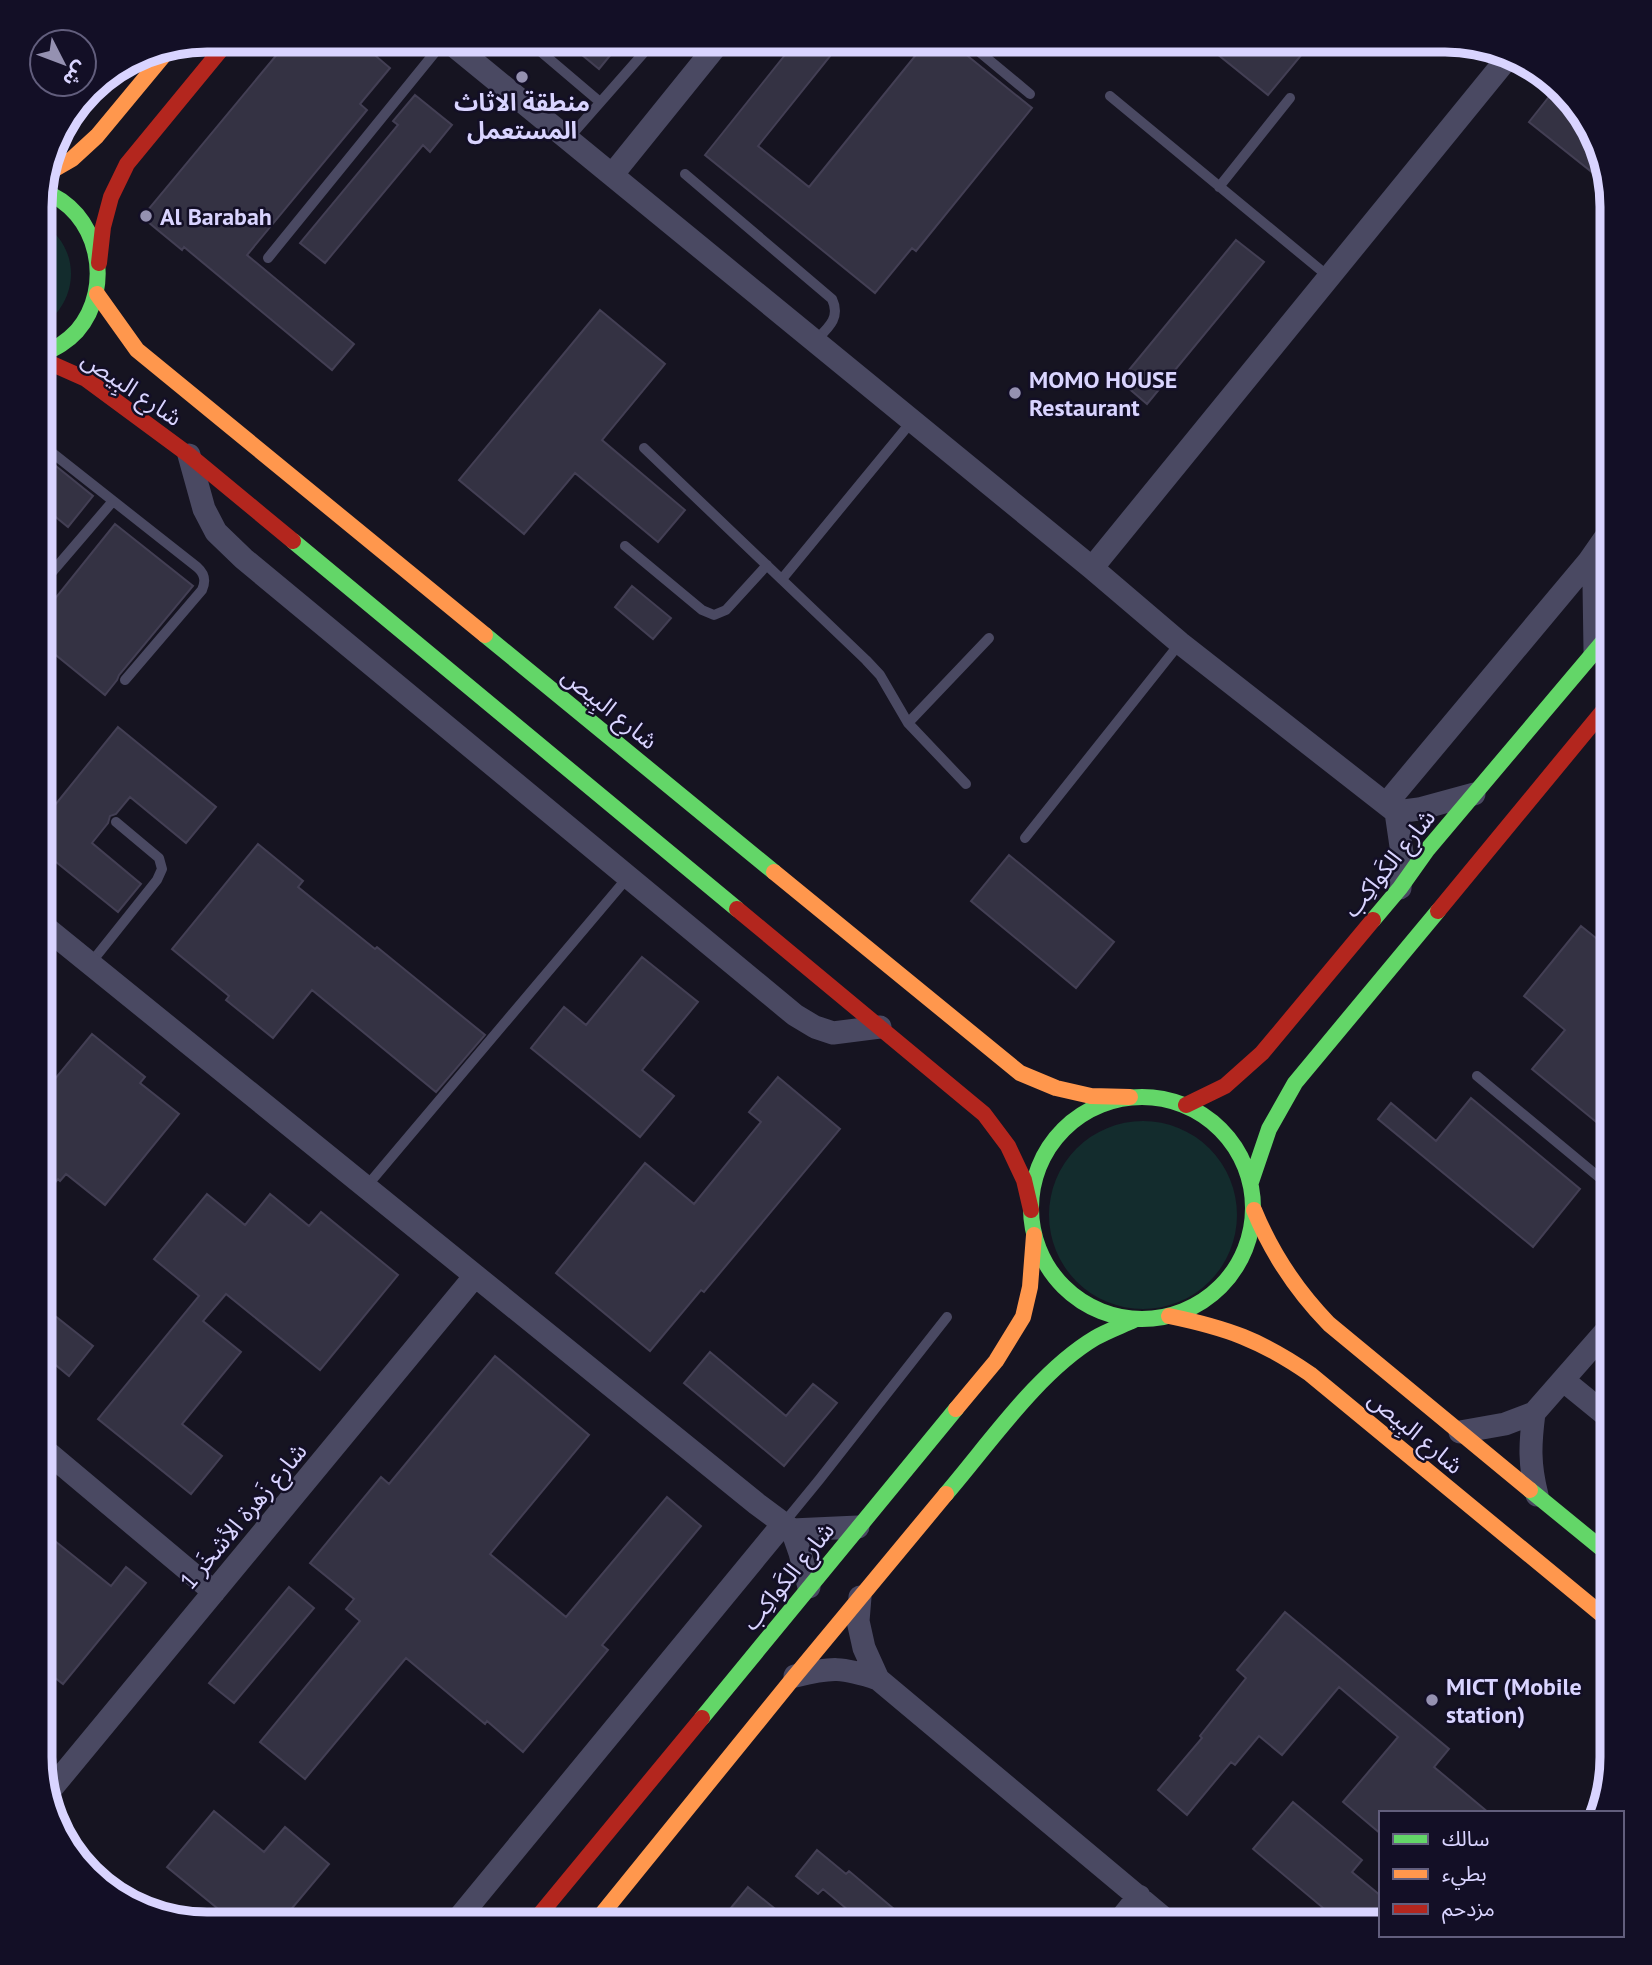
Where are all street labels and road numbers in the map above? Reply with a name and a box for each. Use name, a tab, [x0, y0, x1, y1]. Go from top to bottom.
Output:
street label: شارع البِيص	[74, 343, 188, 435]
street label: شارع البِيص	[554, 660, 664, 758]
street label: شارع الكَواكِب	[1336, 803, 1444, 925]
street label: شارع البِيص	[1360, 1383, 1470, 1483]
street label: شارع زَهرة الأشخَر 1	[173, 1436, 315, 1597]
street label: شارع الكَواكِب	[735, 1516, 843, 1638]

